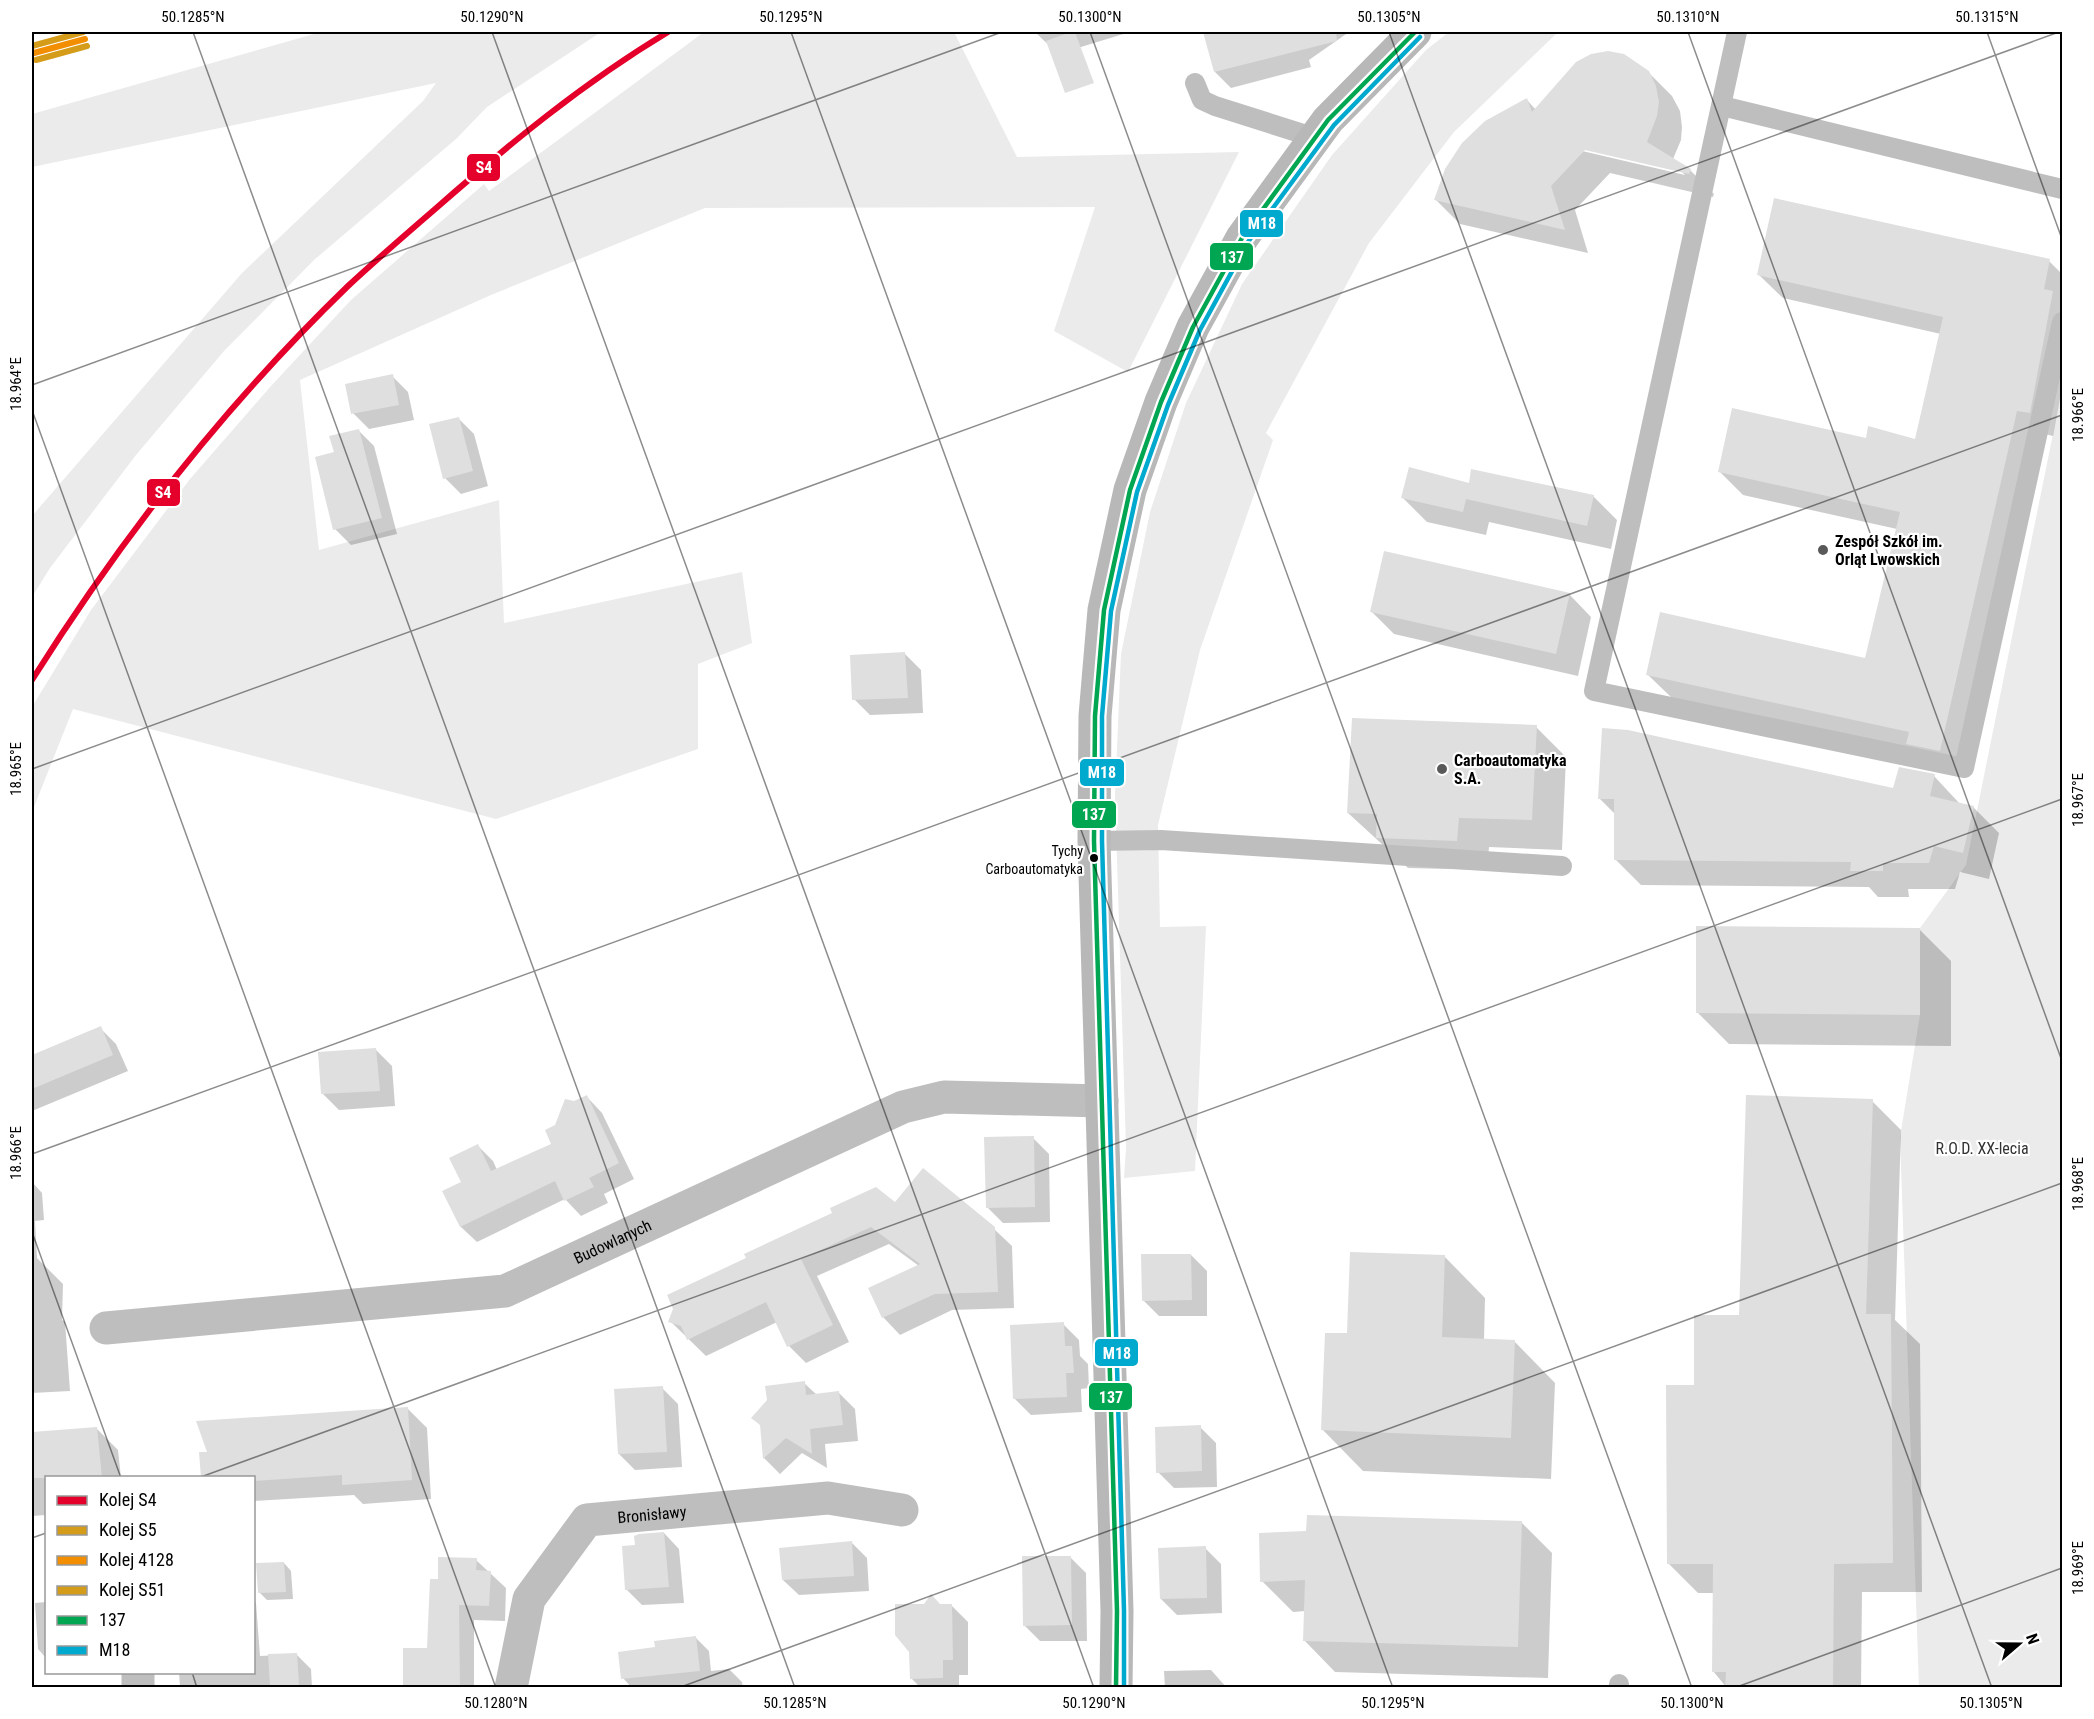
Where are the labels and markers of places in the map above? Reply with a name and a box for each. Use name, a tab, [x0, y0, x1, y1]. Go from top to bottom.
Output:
place label: Zespół Szkół im. Orląt Lwowskich	[1835, 532, 1943, 569]
marker: Zespół Szkół im. Orląt Lwowskich	[1816, 543, 1830, 557]
place label: Carboautomatyka S.A.	[1454, 751, 1567, 788]
marker: Carboautomatyka S.A.	[1435, 762, 1449, 776]
place label: Tychy Carboautomatyka	[985, 843, 1083, 877]
marker: Tychy Carboautomatyka	[1088, 852, 1100, 864]

